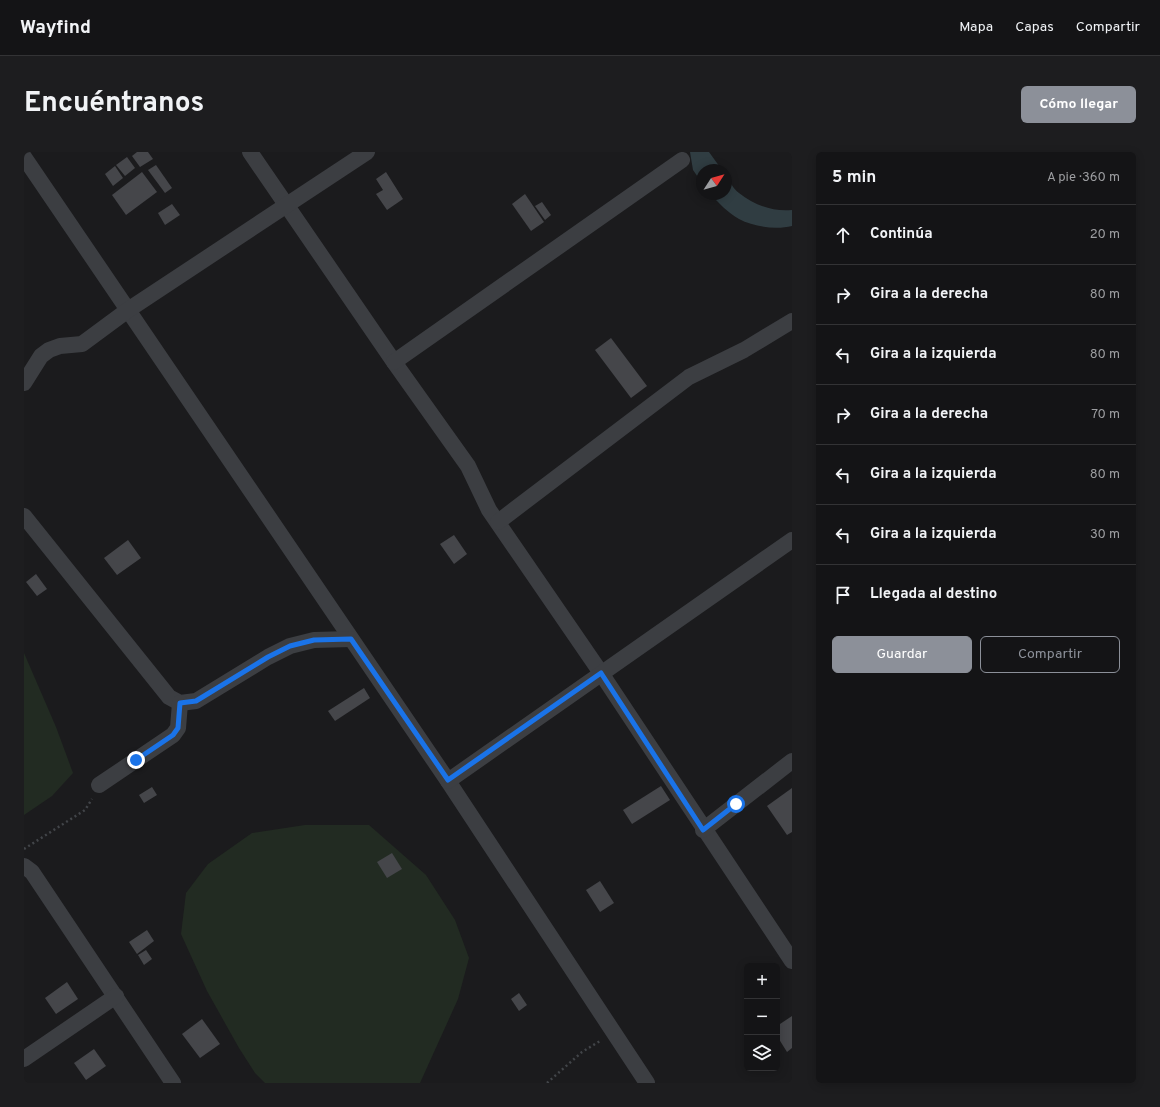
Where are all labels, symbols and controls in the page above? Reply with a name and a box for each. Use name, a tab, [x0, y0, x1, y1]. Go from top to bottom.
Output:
text: Wayfind	[20, 16, 91, 40]
text: Mapa	[959, 19, 993, 36]
text: Capas	[1015, 19, 1054, 36]
text: Compartir	[1076, 19, 1140, 36]
text: Encuéntranos	[24, 86, 204, 122]
button: Cómo llegar	[1021, 86, 1136, 123]
north arrow	[696, 164, 732, 200]
text: 5 min	[832, 167, 876, 189]
text: A pie · 360 m	[1047, 170, 1120, 186]
icon: ahead	[832, 224, 854, 246]
text: Continúa	[870, 225, 932, 244]
text: 20 m	[1090, 227, 1120, 243]
icon: right	[832, 284, 854, 306]
text: Gira a la derecha	[870, 285, 988, 304]
text: 80 m	[1090, 287, 1120, 303]
icon: left	[832, 344, 854, 366]
text: Gira a la izquierda	[870, 345, 997, 364]
text: 80 m	[1090, 347, 1120, 363]
icon: right	[832, 404, 854, 426]
text: Gira a la derecha	[870, 405, 988, 424]
text: 70 m	[1091, 407, 1120, 423]
icon: left	[832, 464, 854, 486]
text: Gira a la izquierda	[870, 465, 997, 484]
text: 80 m	[1090, 467, 1120, 483]
icon: left	[832, 524, 854, 546]
text: Gira a la izquierda	[870, 525, 997, 544]
text: 30 m	[1090, 527, 1120, 543]
icon: arrive	[832, 584, 854, 606]
text: Llegada al destino	[870, 585, 997, 604]
button: Guardar	[832, 636, 972, 673]
button: Compartir	[980, 636, 1120, 673]
route end	[127, 751, 145, 769]
route start	[727, 795, 745, 813]
map controls	[744, 963, 780, 1071]
button: +	[744, 963, 780, 999]
button: −	[744, 999, 780, 1035]
button: layers	[744, 1035, 780, 1071]

